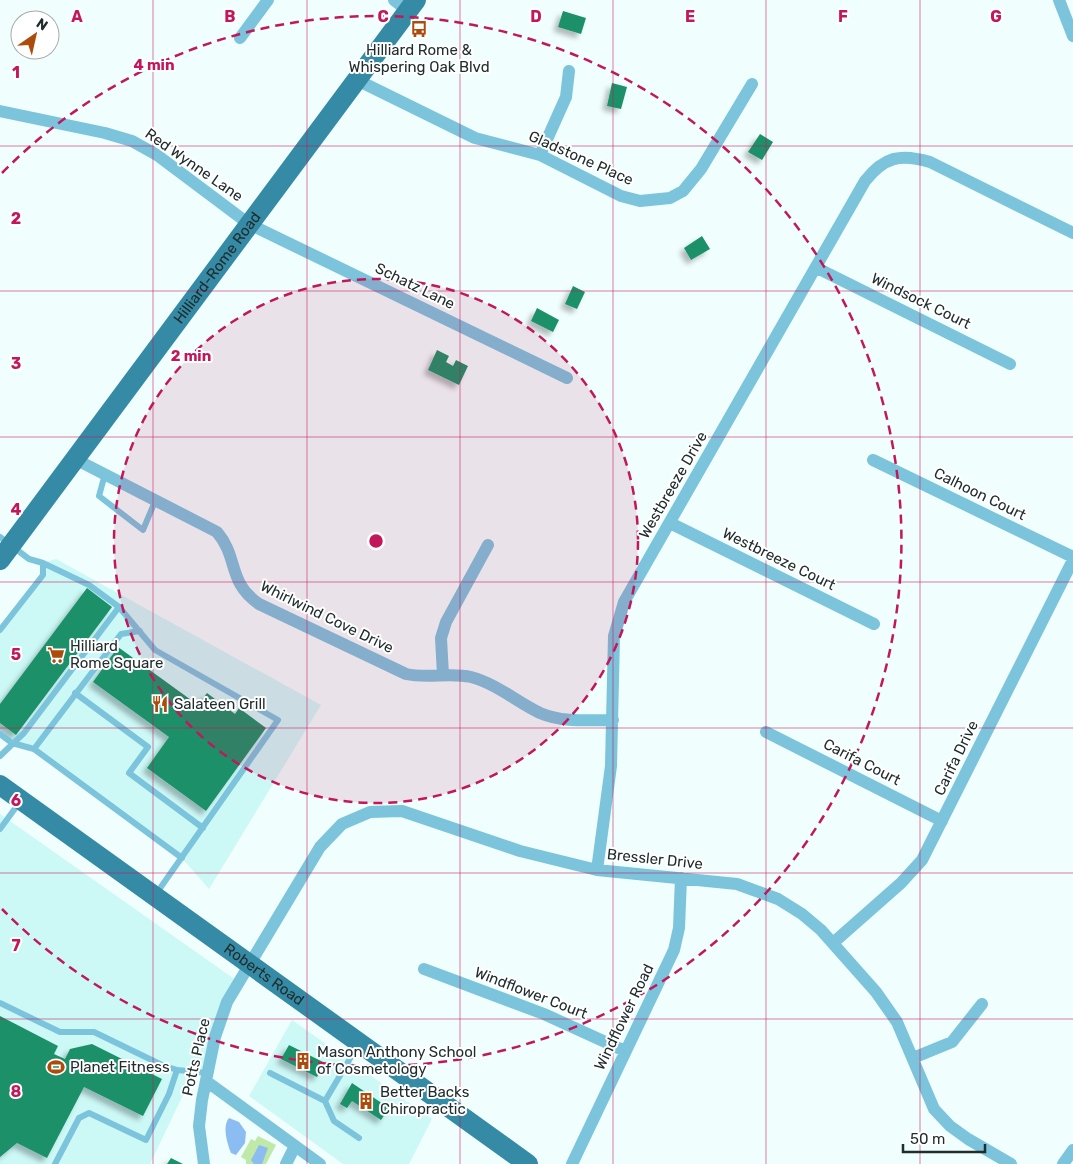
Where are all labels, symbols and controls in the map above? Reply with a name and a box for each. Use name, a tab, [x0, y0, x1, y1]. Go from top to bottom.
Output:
text: A	[71, 7, 83, 26]
text: B	[224, 7, 236, 26]
text: C	[377, 7, 389, 26]
text: D	[530, 7, 542, 26]
text: E	[685, 7, 695, 26]
text: F	[838, 7, 848, 26]
text: G	[990, 7, 1002, 26]
north arrow	[10, 10, 60, 60]
text: N	[33, 15, 51, 35]
bus stop icon: Hilliard Rome & Whispering Oak Blvd	[409, 19, 429, 39]
place label: Hilliard Rome & Whispering Oak Blvd	[348, 41, 490, 76]
text: 4 min	[133, 56, 175, 74]
text: 1	[12, 63, 20, 82]
street label: Red Wynne Lane	[142, 125, 246, 205]
street label: Gladstone Place	[526, 127, 636, 189]
street label: Hilliard-Rome Road	[170, 208, 264, 327]
text: 2	[11, 209, 21, 228]
street label: Schatz Lane	[372, 259, 458, 313]
street label: Windsock Court	[868, 269, 974, 333]
text: 2 min	[171, 347, 211, 365]
text: 3	[11, 354, 21, 373]
street label: Westbreeze Drive	[635, 428, 711, 542]
street label: Calhoon Court	[931, 464, 1029, 524]
text: 4	[11, 500, 22, 519]
street label: Westbreeze Court	[719, 524, 839, 594]
centre of rings	[367, 532, 385, 550]
street label: Whirlwind Cove Drive	[257, 577, 397, 657]
place label: Hilliard Rome Square	[70, 637, 163, 672]
text: 5	[11, 645, 21, 664]
supermarket icon: Hilliard Rome Square	[46, 645, 66, 665]
restaurant icon: Salateen Grill	[150, 694, 170, 714]
place label: Salateen Grill	[174, 695, 266, 713]
street label: Carifa Drive	[930, 718, 982, 798]
street label: Carifa Court	[820, 735, 904, 789]
text: 6	[11, 791, 21, 810]
street label: Bressler Drive	[606, 845, 704, 873]
text: 7	[11, 936, 21, 955]
street label: Roberts Road	[221, 940, 308, 1009]
street label: Windflower Road	[591, 961, 657, 1073]
street label: Windflower Court	[472, 963, 590, 1023]
street label: Potts Place	[178, 1016, 214, 1098]
place label: Mason Anthony School of Cosmetology	[317, 1043, 476, 1078]
building icon: Mason Anthony School of Cosmetology	[293, 1051, 313, 1071]
sports icon: Planet Fitness	[46, 1057, 66, 1077]
place label: Planet Fitness	[70, 1058, 170, 1076]
text: 8	[11, 1082, 22, 1101]
place label: Better Backs Chiropractic	[380, 1083, 470, 1118]
building icon: Better Backs Chiropractic	[356, 1091, 376, 1111]
scale bar	[903, 1122, 986, 1154]
text: 50 m	[910, 1130, 945, 1148]

